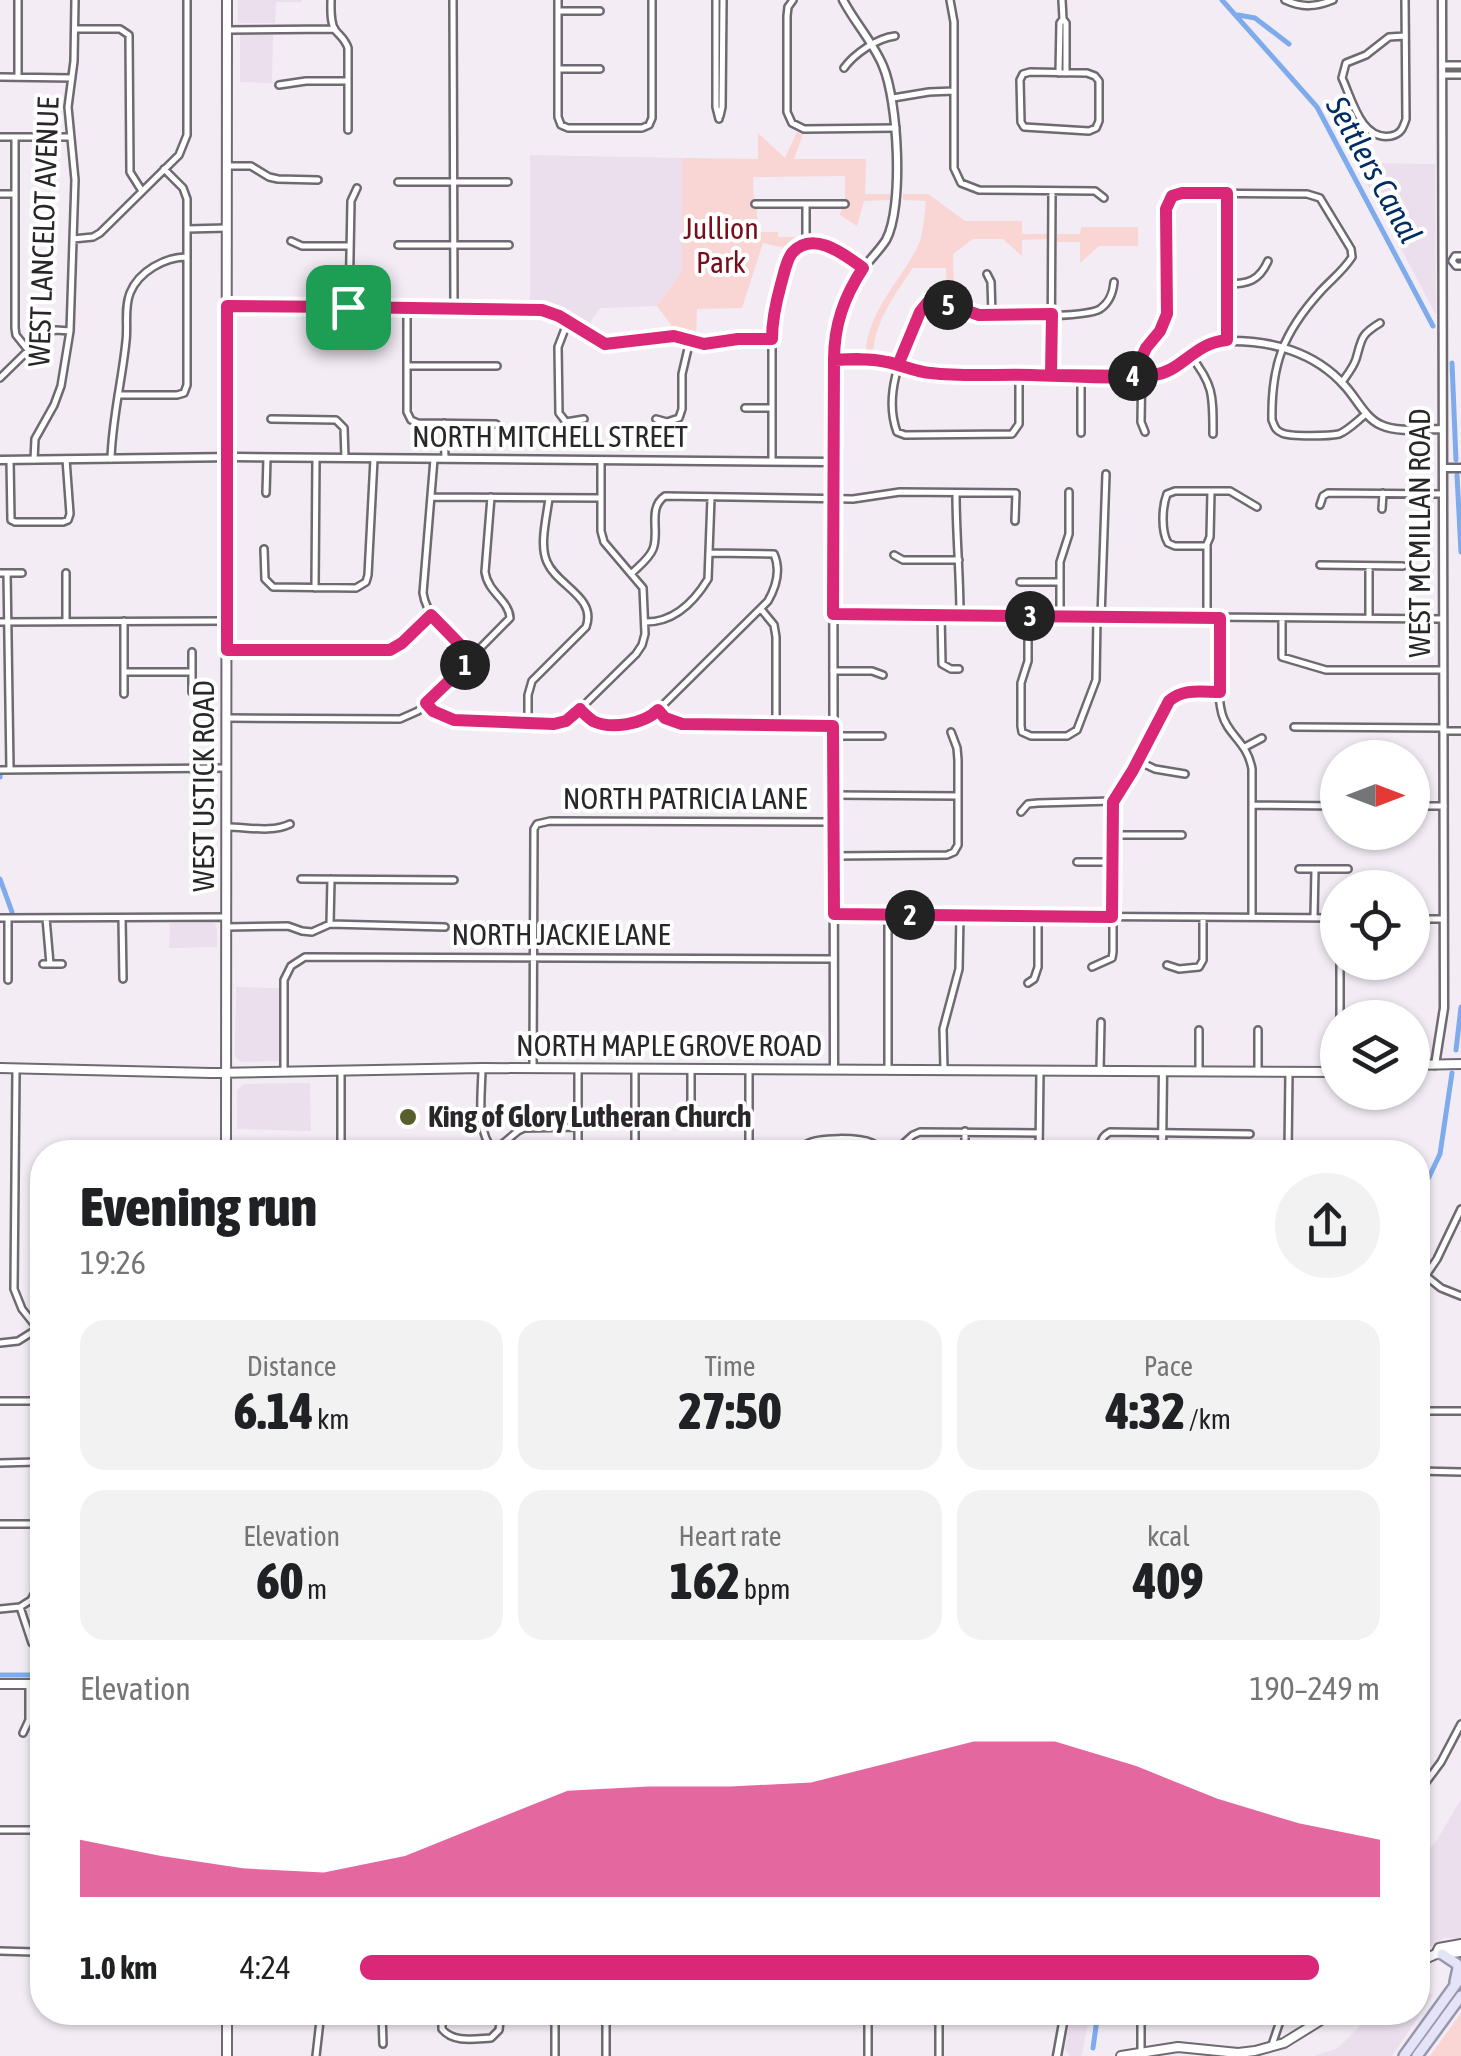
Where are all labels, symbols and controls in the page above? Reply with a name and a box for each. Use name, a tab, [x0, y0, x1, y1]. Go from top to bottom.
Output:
water label: Settlers Canal	[1318, 89, 1430, 250]
street label: WEST LANCELOT AVENUE	[21, 96, 65, 367]
park label: Jullion Park	[683, 211, 759, 279]
pin	[306, 265, 391, 350]
icon: arrive	[321, 280, 376, 335]
pin: 5	[923, 280, 973, 330]
text: 5	[941, 289, 955, 321]
pin: 4	[1108, 351, 1158, 401]
text: 4	[1126, 360, 1140, 392]
street label: WEST MCMILLAN ROAD	[1402, 408, 1436, 658]
street label: NORTH MITCHELL STREET	[412, 419, 688, 453]
pin: 3	[1005, 591, 1055, 641]
text: 3	[1023, 600, 1037, 632]
pin: 1	[440, 640, 490, 690]
text: 1	[458, 649, 472, 681]
street label: WEST USTICK ROAD	[186, 680, 220, 892]
north arrow	[1320, 740, 1430, 850]
map controls	[1320, 740, 1430, 1110]
street label: NORTH PATRICIA LANE	[563, 781, 807, 815]
button: locate	[1320, 870, 1430, 980]
pin: 2	[885, 890, 935, 940]
text: 2	[903, 899, 917, 931]
street label: NORTH JACKIE LANE	[452, 917, 671, 951]
button: layers	[1320, 1000, 1430, 1110]
street label: NORTH MAPLE GROVE ROAD	[516, 1028, 822, 1062]
place label: King of Glory Lutheran Church	[428, 1099, 751, 1133]
marker: King of Glory Lutheran Church	[397, 1106, 419, 1128]
button: share	[1275, 1173, 1380, 1278]
text: Evening run	[80, 1175, 317, 1238]
text: 19:26	[80, 1244, 146, 1281]
text: Distance	[247, 1350, 337, 1382]
text: Time	[704, 1350, 756, 1382]
text: Pace	[1144, 1350, 1193, 1382]
text: 6.14	[234, 1382, 313, 1440]
text: 27:50	[679, 1382, 781, 1440]
text: 4:32	[1106, 1382, 1185, 1440]
text: km	[313, 1403, 350, 1435]
text: /km	[1185, 1403, 1231, 1435]
text: Elevation	[243, 1520, 340, 1552]
text: Heart rate	[678, 1520, 782, 1552]
text: kcal	[1147, 1520, 1190, 1552]
text: 60	[256, 1552, 303, 1610]
text: 162	[669, 1552, 740, 1610]
text: 409	[1133, 1552, 1204, 1610]
text: m	[303, 1573, 327, 1605]
text: bpm	[740, 1573, 791, 1605]
text: Elevation	[80, 1670, 191, 1707]
text: 190–249 m	[1250, 1670, 1380, 1707]
text: 1.0 km	[80, 1949, 157, 1986]
text: 4:24	[240, 1949, 291, 1986]

